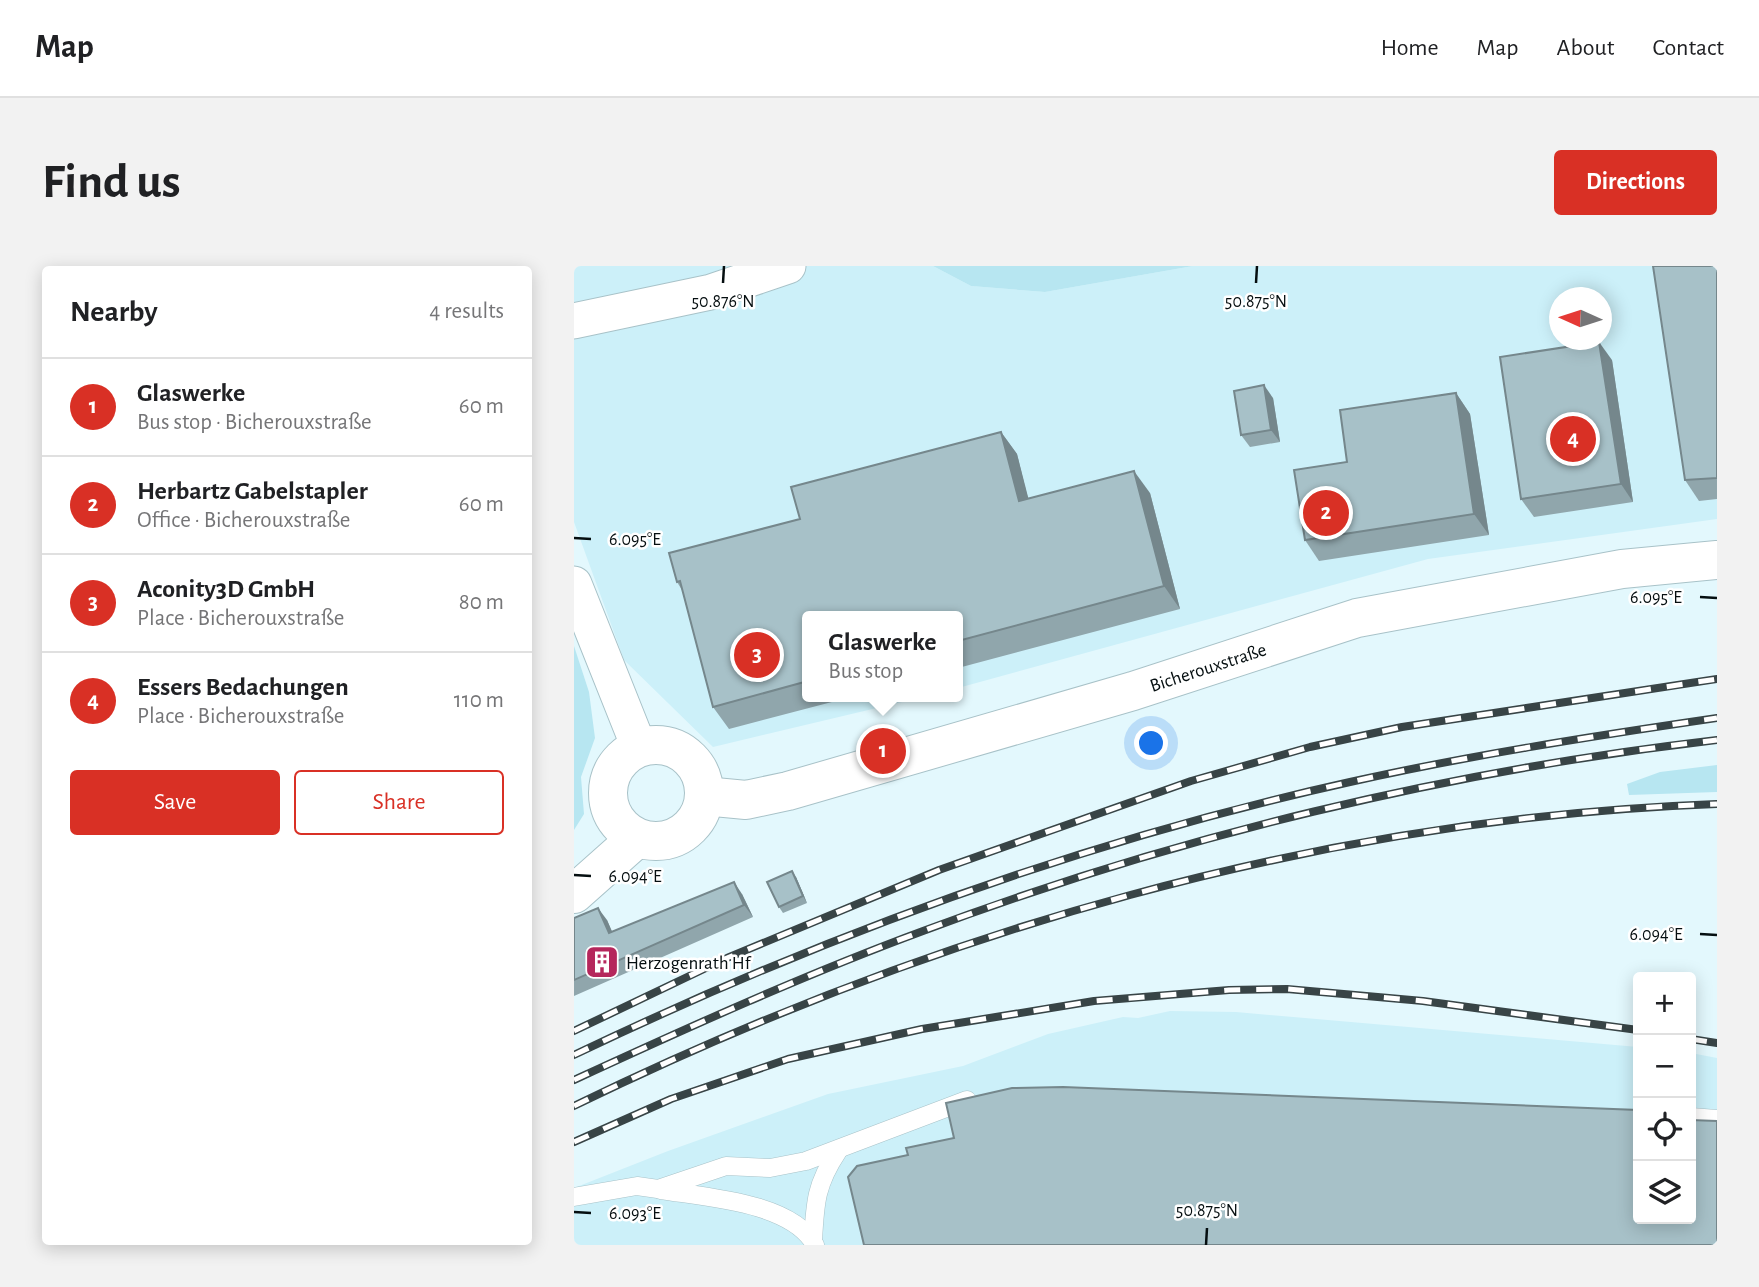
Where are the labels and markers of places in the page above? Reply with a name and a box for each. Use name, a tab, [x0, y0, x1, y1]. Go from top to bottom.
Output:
pin: 4	[1550, 413, 1596, 465]
pin: 2	[1303, 487, 1349, 539]
pin: 3	[734, 629, 780, 681]
pin: 1	[860, 725, 906, 777]
building icon: Herzogenrath Hf	[583, 943, 621, 981]
place label: Herzogenrath Hf	[626, 954, 752, 973]

